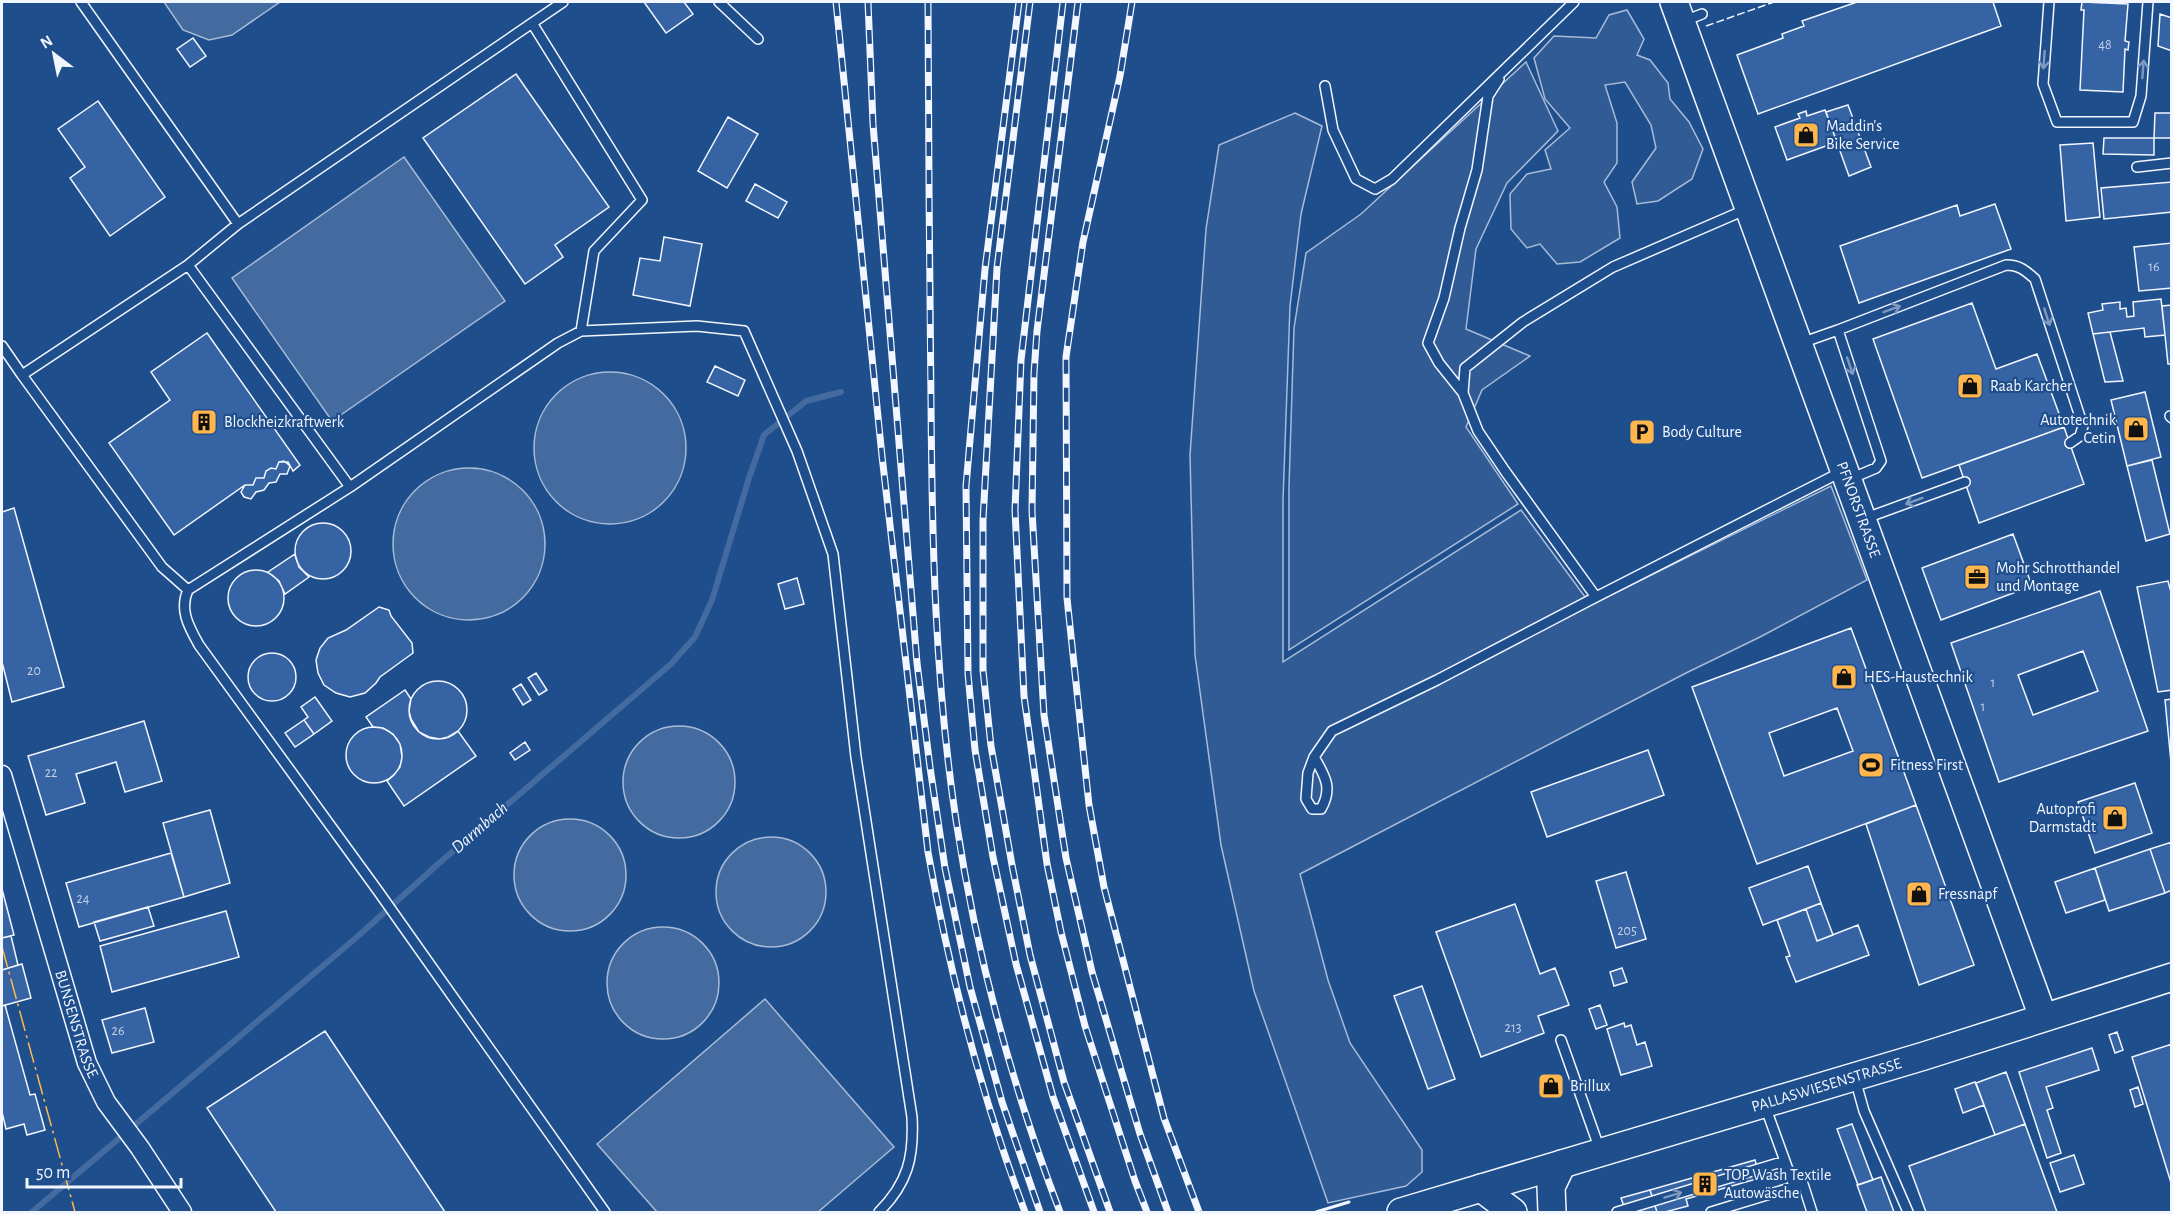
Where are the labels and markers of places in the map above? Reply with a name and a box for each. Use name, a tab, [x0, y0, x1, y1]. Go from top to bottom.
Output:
place label: Maddin's Bike Service	[1826, 118, 1900, 152]
shop icon: Maddin's Bike Service	[1791, 120, 1821, 150]
shop icon: Raab Karcher	[1955, 371, 1985, 401]
place label: Raab Karcher	[1990, 378, 2073, 394]
building icon: Blockheizkraftwerk	[189, 407, 219, 437]
place label: Autotechnik Cetin	[2040, 412, 2117, 446]
place label: Blockheizkraftwerk	[224, 414, 345, 430]
shop icon: Autotechnik Cetin	[2121, 414, 2151, 444]
parking icon: Body Culture	[1627, 417, 1657, 447]
place label: Body Culture	[1662, 424, 1742, 441]
place label: Mohr Schrotthandel und Montage	[1996, 560, 2120, 594]
office icon: Mohr Schrotthandel und Montage	[1962, 562, 1992, 592]
shop icon: HES-Haustechnik	[1829, 662, 1859, 692]
place label: HES-Haustechnik	[1864, 669, 1973, 685]
sports icon: Fitness First	[1856, 750, 1886, 780]
place label: Fitness First	[1890, 757, 1963, 773]
place label: Autoprofi Darmstadt	[2029, 801, 2096, 835]
shop icon: Autoprofi Darmstadt	[2100, 803, 2130, 833]
shop icon: Fressnapf	[1904, 879, 1934, 909]
place label: Fressnapf	[1938, 886, 1998, 902]
shop icon: Brillux	[1536, 1071, 1566, 1101]
place label: Brillux	[1570, 1078, 1611, 1094]
place label: TOP Wash Textile Autowäsche	[1724, 1167, 1831, 1201]
building icon: TOP Wash Textile Autowäsche	[1690, 1169, 1720, 1199]

